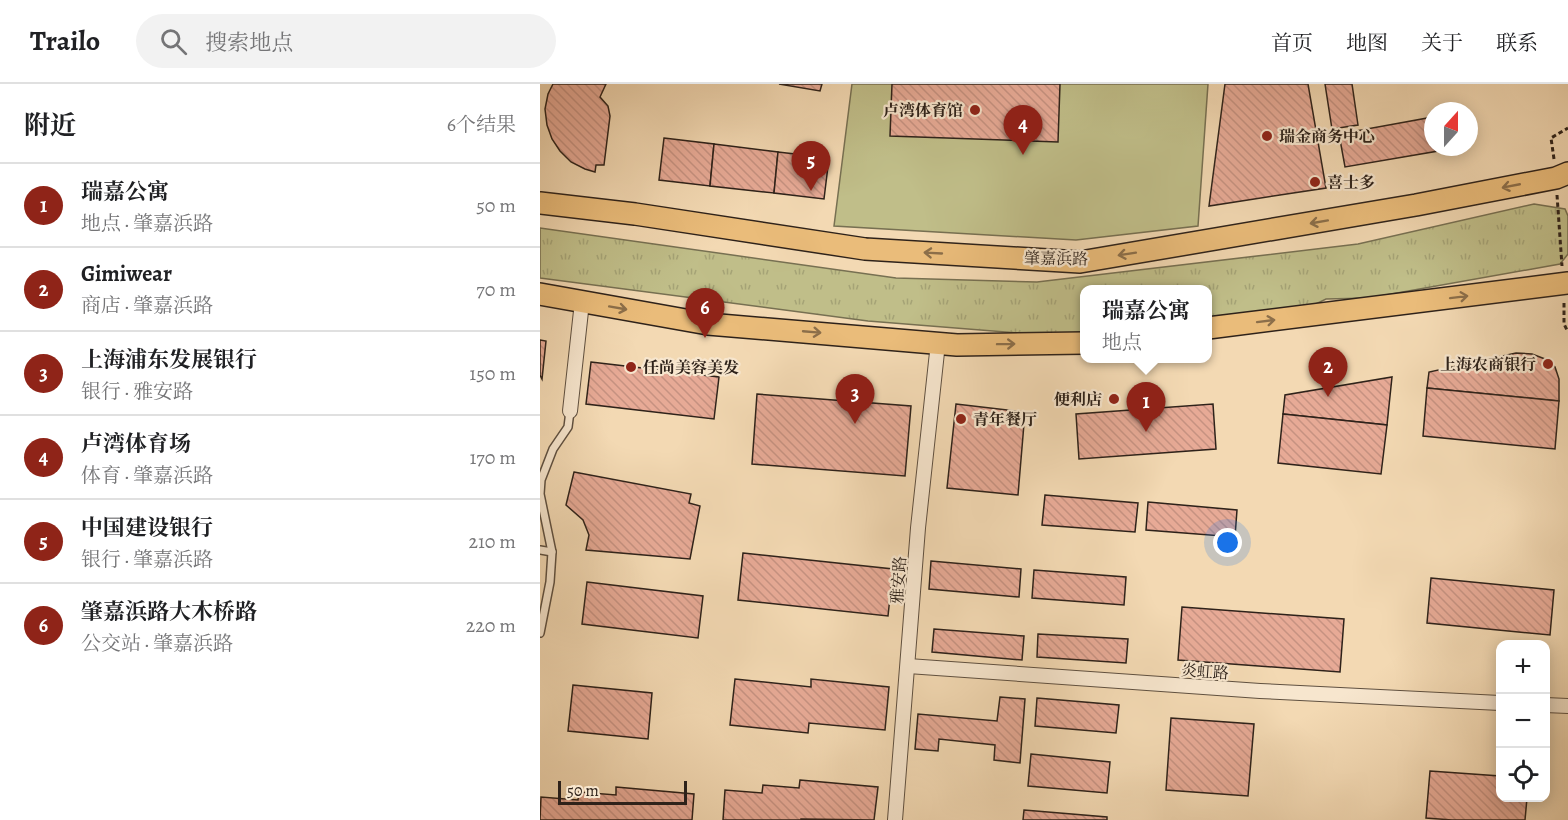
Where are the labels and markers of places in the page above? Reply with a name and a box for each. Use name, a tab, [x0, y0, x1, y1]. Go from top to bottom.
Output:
place label: 卢湾体育馆	[883, 100, 963, 122]
marker: 卢湾体育馆	[968, 103, 982, 117]
pin: 4	[1004, 106, 1042, 155]
place label: 瑞金商务中心	[1279, 126, 1375, 148]
marker: 瑞金商务中心	[1260, 129, 1274, 143]
pin: 5	[792, 141, 830, 191]
place label: 喜士多	[1327, 172, 1375, 194]
marker: 喜士多	[1308, 175, 1322, 189]
pin: 6	[686, 288, 724, 338]
pin: 2	[1308, 348, 1348, 397]
place label: 上海农商银行	[1440, 354, 1536, 376]
place label: 任尚美容美发	[643, 357, 739, 379]
marker: 上海农商银行	[1541, 357, 1555, 371]
marker: 任尚美容美发	[624, 360, 638, 374]
pin: 3	[836, 374, 874, 424]
pin: 1	[1126, 382, 1166, 432]
place label: 便利店	[1054, 389, 1102, 411]
marker: 便利店	[1107, 392, 1121, 406]
place label: 青年餐厅	[973, 409, 1037, 431]
marker: 青年餐厅	[954, 412, 968, 426]

